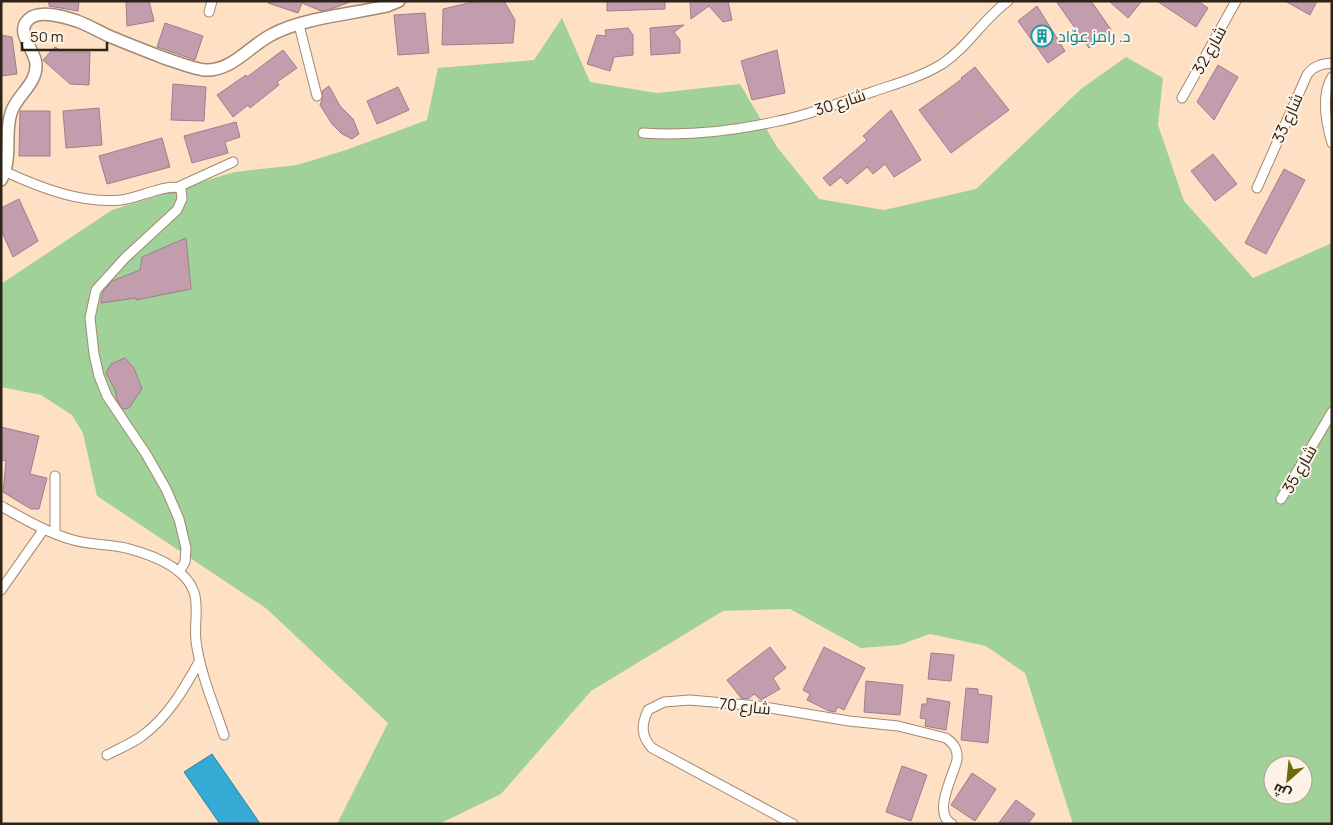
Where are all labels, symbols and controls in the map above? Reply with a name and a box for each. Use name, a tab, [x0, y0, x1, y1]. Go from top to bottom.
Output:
scale bar	[22, 20, 108, 52]
street label: شارع 32	[1187, 22, 1232, 79]
building icon: د. رامز عوّاد	[1030, 24, 1054, 48]
place label: د. رامز عوّاد	[1058, 25, 1131, 47]
text: 50 m	[30, 26, 64, 47]
street label: شارع 30	[811, 83, 869, 122]
street label: شارع 33	[1266, 90, 1309, 147]
street label: شارع 35	[1276, 441, 1322, 498]
street label: شارع 70	[718, 692, 772, 721]
north arrow	[1263, 755, 1313, 805]
text: ش	[1270, 779, 1294, 805]

